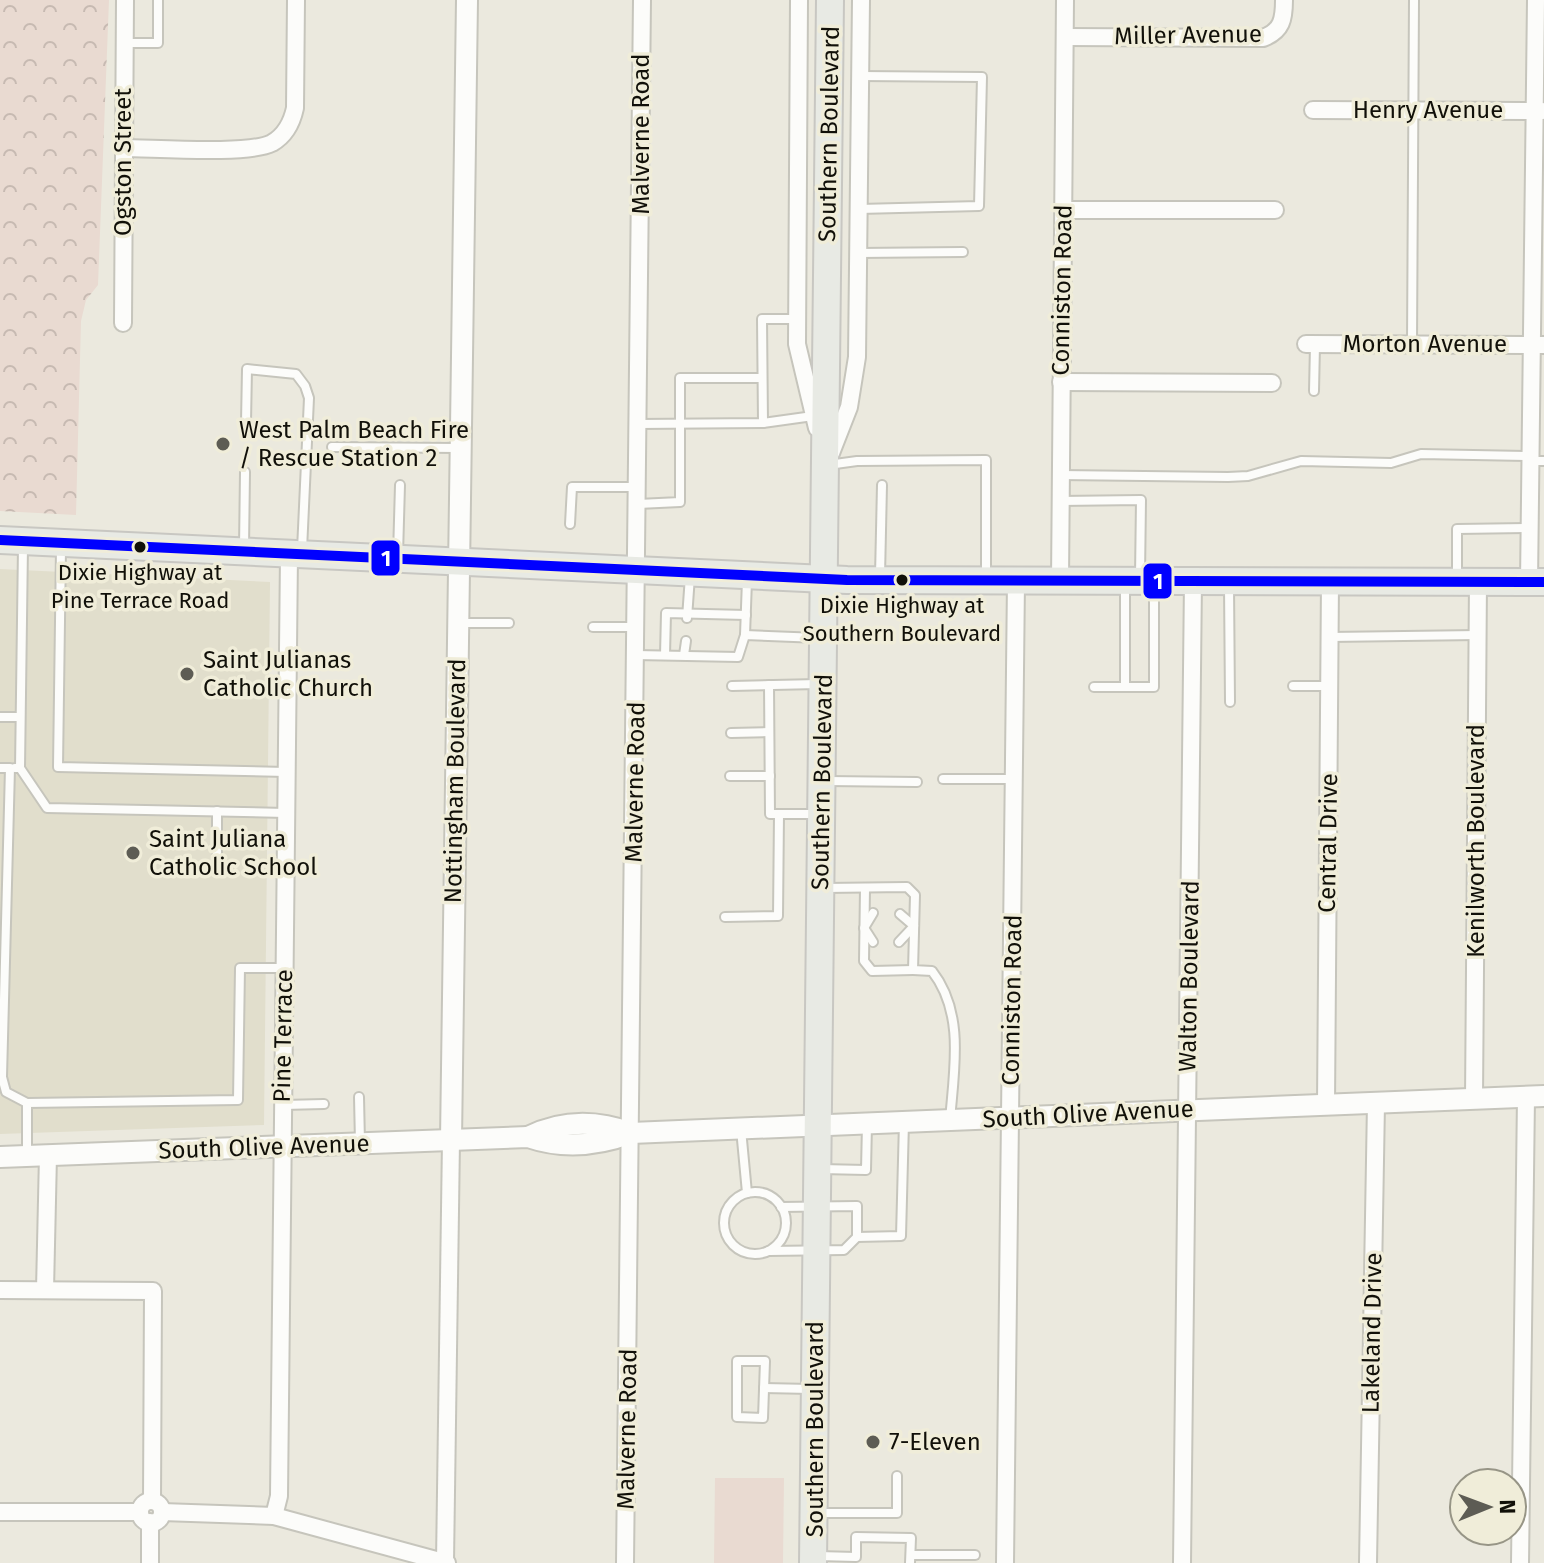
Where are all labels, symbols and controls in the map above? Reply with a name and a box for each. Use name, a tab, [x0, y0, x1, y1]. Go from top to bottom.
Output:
street label: Miller Avenue	[1114, 20, 1262, 50]
street label: Southern Boulevard	[813, 26, 845, 242]
street label: Malverne Road	[627, 53, 655, 215]
street label: Ogston Street	[109, 88, 137, 236]
street label: Henry Avenue	[1353, 96, 1503, 124]
street label: Conniston Road	[1047, 204, 1077, 376]
street label: Morton Avenue	[1343, 330, 1507, 358]
place label: West Palm Beach Fire / Rescue Station 2	[239, 416, 469, 472]
marker: West Palm Beach Fire / Rescue Station 2	[214, 435, 232, 453]
marker: Dixie Highway at Pine Terrace Road	[132, 539, 148, 555]
line badge: 1	[370, 539, 401, 577]
text: 1	[381, 545, 391, 572]
place label: Dixie Highway at Pine Terrace Road	[51, 559, 229, 614]
line badge: 1	[1142, 562, 1173, 600]
text: 1	[1153, 568, 1163, 595]
marker: Dixie Highway at Southern Boulevard	[894, 572, 910, 588]
place label: Dixie Highway at Southern Boulevard	[803, 592, 1001, 647]
place label: Saint Julianas Catholic Church	[203, 646, 373, 702]
street label: Nottingham Boulevard	[439, 658, 471, 904]
marker: Saint Julianas Catholic Church	[178, 665, 196, 683]
street label: Southern Boulevard	[806, 674, 838, 890]
street label: Malverne Road	[620, 701, 650, 863]
street label: Kenilworth Boulevard	[1462, 724, 1490, 958]
street label: Central Drive	[1313, 773, 1343, 913]
place label: Saint Juliana Catholic School	[149, 825, 317, 881]
marker: Saint Juliana Catholic School	[124, 844, 142, 862]
street label: Walton Boulevard	[1173, 880, 1205, 1072]
street label: Conniston Road	[997, 914, 1027, 1086]
street label: Pine Terrace	[268, 969, 298, 1103]
street label: South Olive Avenue	[982, 1094, 1194, 1134]
street label: South Olive Avenue	[158, 1129, 370, 1165]
street label: Lakeland Drive	[1357, 1252, 1387, 1414]
street label: Southern Boulevard	[801, 1321, 829, 1537]
street label: Malverne Road	[612, 1348, 642, 1510]
place label: 7-Eleven	[889, 1428, 981, 1456]
marker: 7-Eleven	[864, 1433, 882, 1451]
north arrow	[1448, 1467, 1528, 1547]
text: N	[1494, 1499, 1521, 1514]

